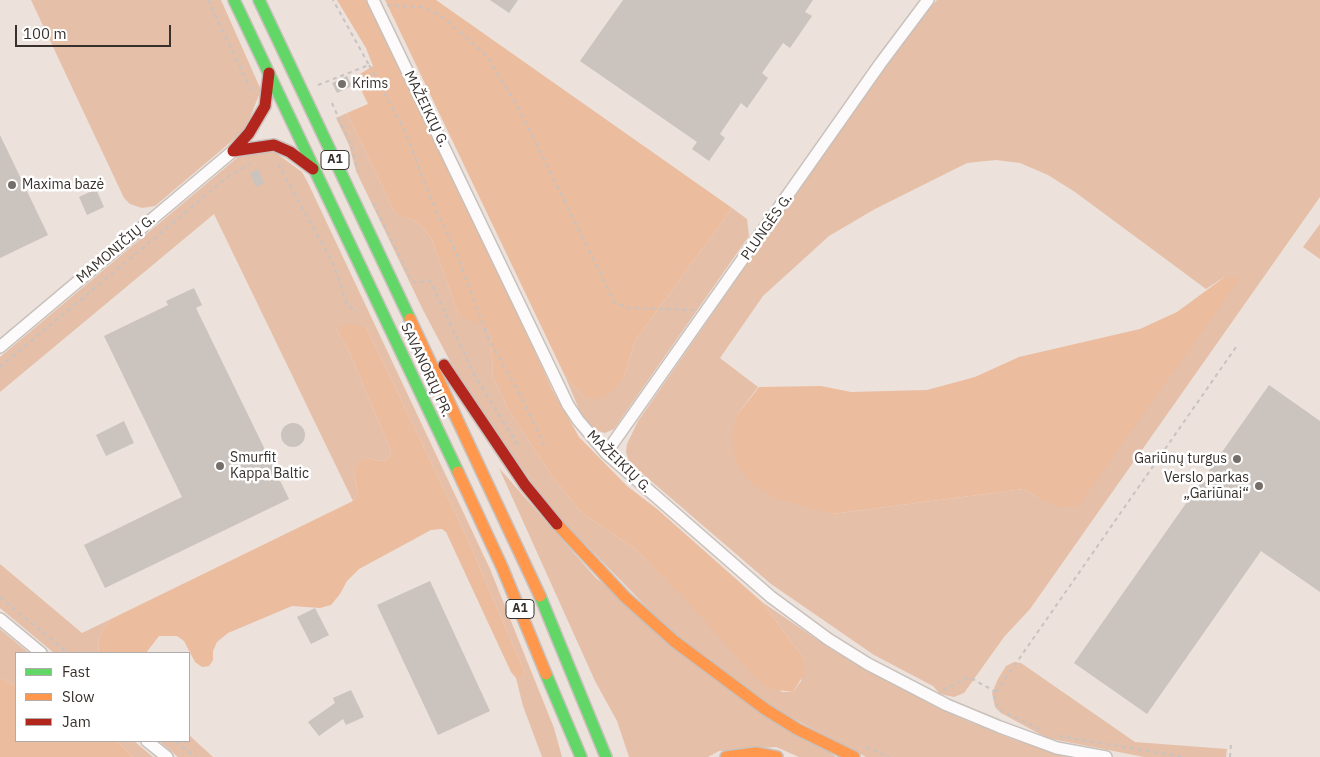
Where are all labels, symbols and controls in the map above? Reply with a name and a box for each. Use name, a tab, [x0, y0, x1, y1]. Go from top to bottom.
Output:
scale bar	[18, 15, 174, 47]
text: 100 m	[23, 24, 67, 43]
street label: MAŽEIKIŲ G.	[400, 68, 452, 150]
place label: Krims	[352, 76, 388, 92]
marker: Krims	[336, 78, 348, 90]
road number: A1	[321, 150, 349, 170]
place label: Maxima bazė	[22, 177, 104, 193]
marker: Maxima bazė	[6, 179, 18, 191]
street label: PLUNGĖS G.	[738, 190, 796, 264]
street label: MAMONIČIŲ G.	[73, 211, 159, 287]
street label: SAVANORIŲ PR.	[397, 320, 455, 420]
street label: MAŽEIKIŲ G.	[583, 427, 655, 497]
place label: Smurfit Kappa Baltic	[230, 450, 309, 482]
place label: Gariūnų turgus	[1134, 451, 1227, 467]
marker: Gariūnų turgus	[1231, 453, 1243, 465]
marker: Smurfit Kappa Baltic	[214, 460, 226, 472]
place label: Verslo parkas „Gariūnai“	[1164, 470, 1249, 502]
marker: Verslo parkas „Gariūnai“	[1253, 480, 1265, 492]
road number: A1	[506, 600, 534, 618]
legend	[15, 652, 190, 742]
text: Fast	[62, 662, 90, 681]
text: Slow	[62, 687, 95, 706]
text: Jam	[62, 712, 91, 731]

